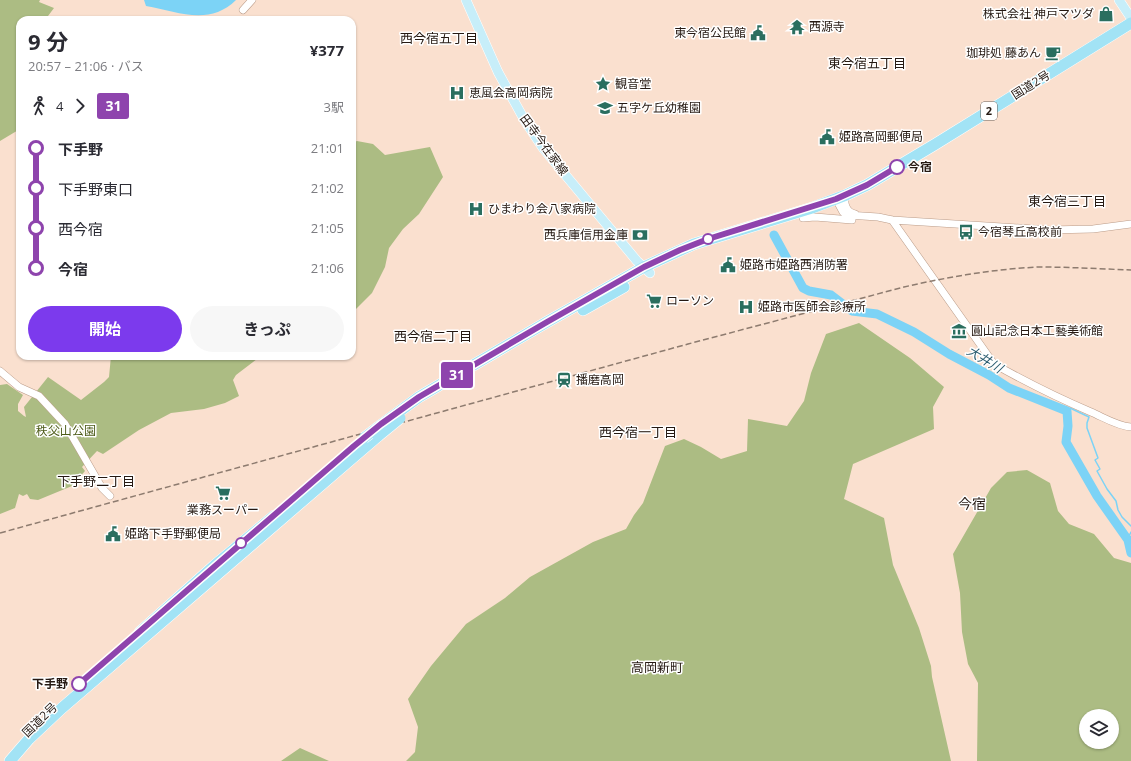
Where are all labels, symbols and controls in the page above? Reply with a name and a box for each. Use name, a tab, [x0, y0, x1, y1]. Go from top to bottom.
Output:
place label: 株式会社 神戸マツダ	[983, 5, 1094, 22]
shop icon: 株式会社 神戸マツダ	[1097, 5, 1115, 23]
temple icon: 西源寺	[788, 18, 806, 36]
place label: 西源寺	[809, 18, 845, 35]
place label: 東今宿公民館	[674, 24, 746, 41]
public building icon: 東今宿公民館	[749, 24, 767, 42]
text: 9 分	[28, 26, 68, 56]
district label: 西今宿五丁目	[400, 29, 478, 47]
text: ¥377	[310, 40, 344, 60]
place label: 珈琲処 藤あん	[966, 44, 1041, 61]
cafe icon: 珈琲処 藤あん	[1044, 44, 1062, 62]
district label: 東今宿五丁目	[828, 54, 906, 72]
text: 20:57 – 21:06 · バス	[28, 57, 144, 75]
street label: 国道2号	[1008, 66, 1053, 103]
place icon: 観音堂	[594, 75, 612, 93]
place label: 観音堂	[615, 75, 651, 92]
hospital icon: 恵風会高岡病院	[448, 84, 466, 102]
place label: 恵風会高岡病院	[469, 84, 553, 101]
icon: walk	[28, 95, 50, 117]
icon: forward	[69, 95, 91, 117]
text: 31	[105, 96, 121, 115]
text: 4	[56, 97, 63, 115]
text: 3駅	[324, 98, 344, 116]
school or university icon: 五字ケ丘幼稚園	[596, 99, 614, 117]
place label: 五字ケ丘幼稚園	[617, 99, 701, 116]
road number: 2	[981, 102, 997, 120]
street label: 田寺今在家線	[516, 111, 572, 179]
public building icon: 姫路高岡郵便局	[818, 128, 836, 146]
place label: 姫路高岡郵便局	[839, 128, 923, 145]
text: 下手野	[58, 139, 103, 159]
text: 21:01	[311, 139, 344, 157]
place label: 今宿	[908, 158, 932, 175]
marker: 今宿	[889, 159, 905, 175]
text: 下手野東口	[58, 179, 133, 199]
text: 21:02	[311, 179, 344, 197]
district label: 東今宿三丁目	[1028, 192, 1106, 210]
hospital icon: ひまわり会八家病院	[467, 200, 485, 218]
place label: ひまわり会八家病院	[488, 200, 596, 217]
text: 西今宿	[58, 219, 103, 239]
text: 21:05	[311, 219, 344, 237]
bus stop icon: 今宿琴丘高校前	[957, 223, 975, 241]
place label: 今宿琴丘高校前	[978, 223, 1062, 240]
place label: 西兵庫信用金庫	[544, 226, 628, 243]
bank icon: 西兵庫信用金庫	[631, 226, 649, 244]
unlabelled marker	[702, 233, 714, 245]
public building icon: 姫路市姫路西消防署	[719, 256, 737, 274]
place label: 姫路市姫路西消防署	[740, 256, 848, 273]
text: 今宿	[58, 259, 88, 279]
text: 21:06	[311, 259, 344, 277]
supermarket icon: ローソン	[645, 292, 663, 310]
place label: ローソン	[666, 292, 714, 309]
hospital icon: 姫路市医師会診療所	[737, 298, 755, 316]
place label: 姫路市医師会診療所	[758, 298, 866, 315]
button: 開始	[28, 306, 182, 352]
button: きっぷ	[190, 306, 344, 352]
museum icon: 圓山記念日本工藝美術館	[950, 322, 968, 340]
place label: 圓山記念日本工藝美術館	[971, 322, 1103, 339]
district label: 西今宿二丁目	[394, 327, 472, 345]
water label: 大井川	[964, 341, 1008, 378]
line badge: 31	[439, 362, 475, 388]
text: 31	[449, 365, 465, 384]
station icon: 播磨高岡	[555, 371, 573, 389]
place label: 播磨高岡	[576, 371, 624, 388]
park label: 秩父山公園	[36, 422, 96, 439]
district label: 西今宿一丁目	[599, 423, 677, 441]
district label: 下手野二丁目	[57, 472, 135, 490]
supermarket icon: 業務スーパー	[214, 484, 232, 502]
district label: 今宿	[958, 494, 986, 513]
place label: 業務スーパー	[187, 501, 259, 518]
public building icon: 姫路下手野郵便局	[104, 525, 122, 543]
place label: 姫路下手野郵便局	[125, 525, 221, 542]
unlabelled marker	[235, 537, 247, 549]
district label: 高岡新町	[631, 658, 683, 676]
place label: 下手野	[32, 675, 68, 692]
marker: 下手野	[71, 676, 87, 692]
street label: 国道2号	[18, 699, 61, 741]
map controls	[1079, 709, 1119, 749]
button: layers	[1079, 709, 1119, 749]

